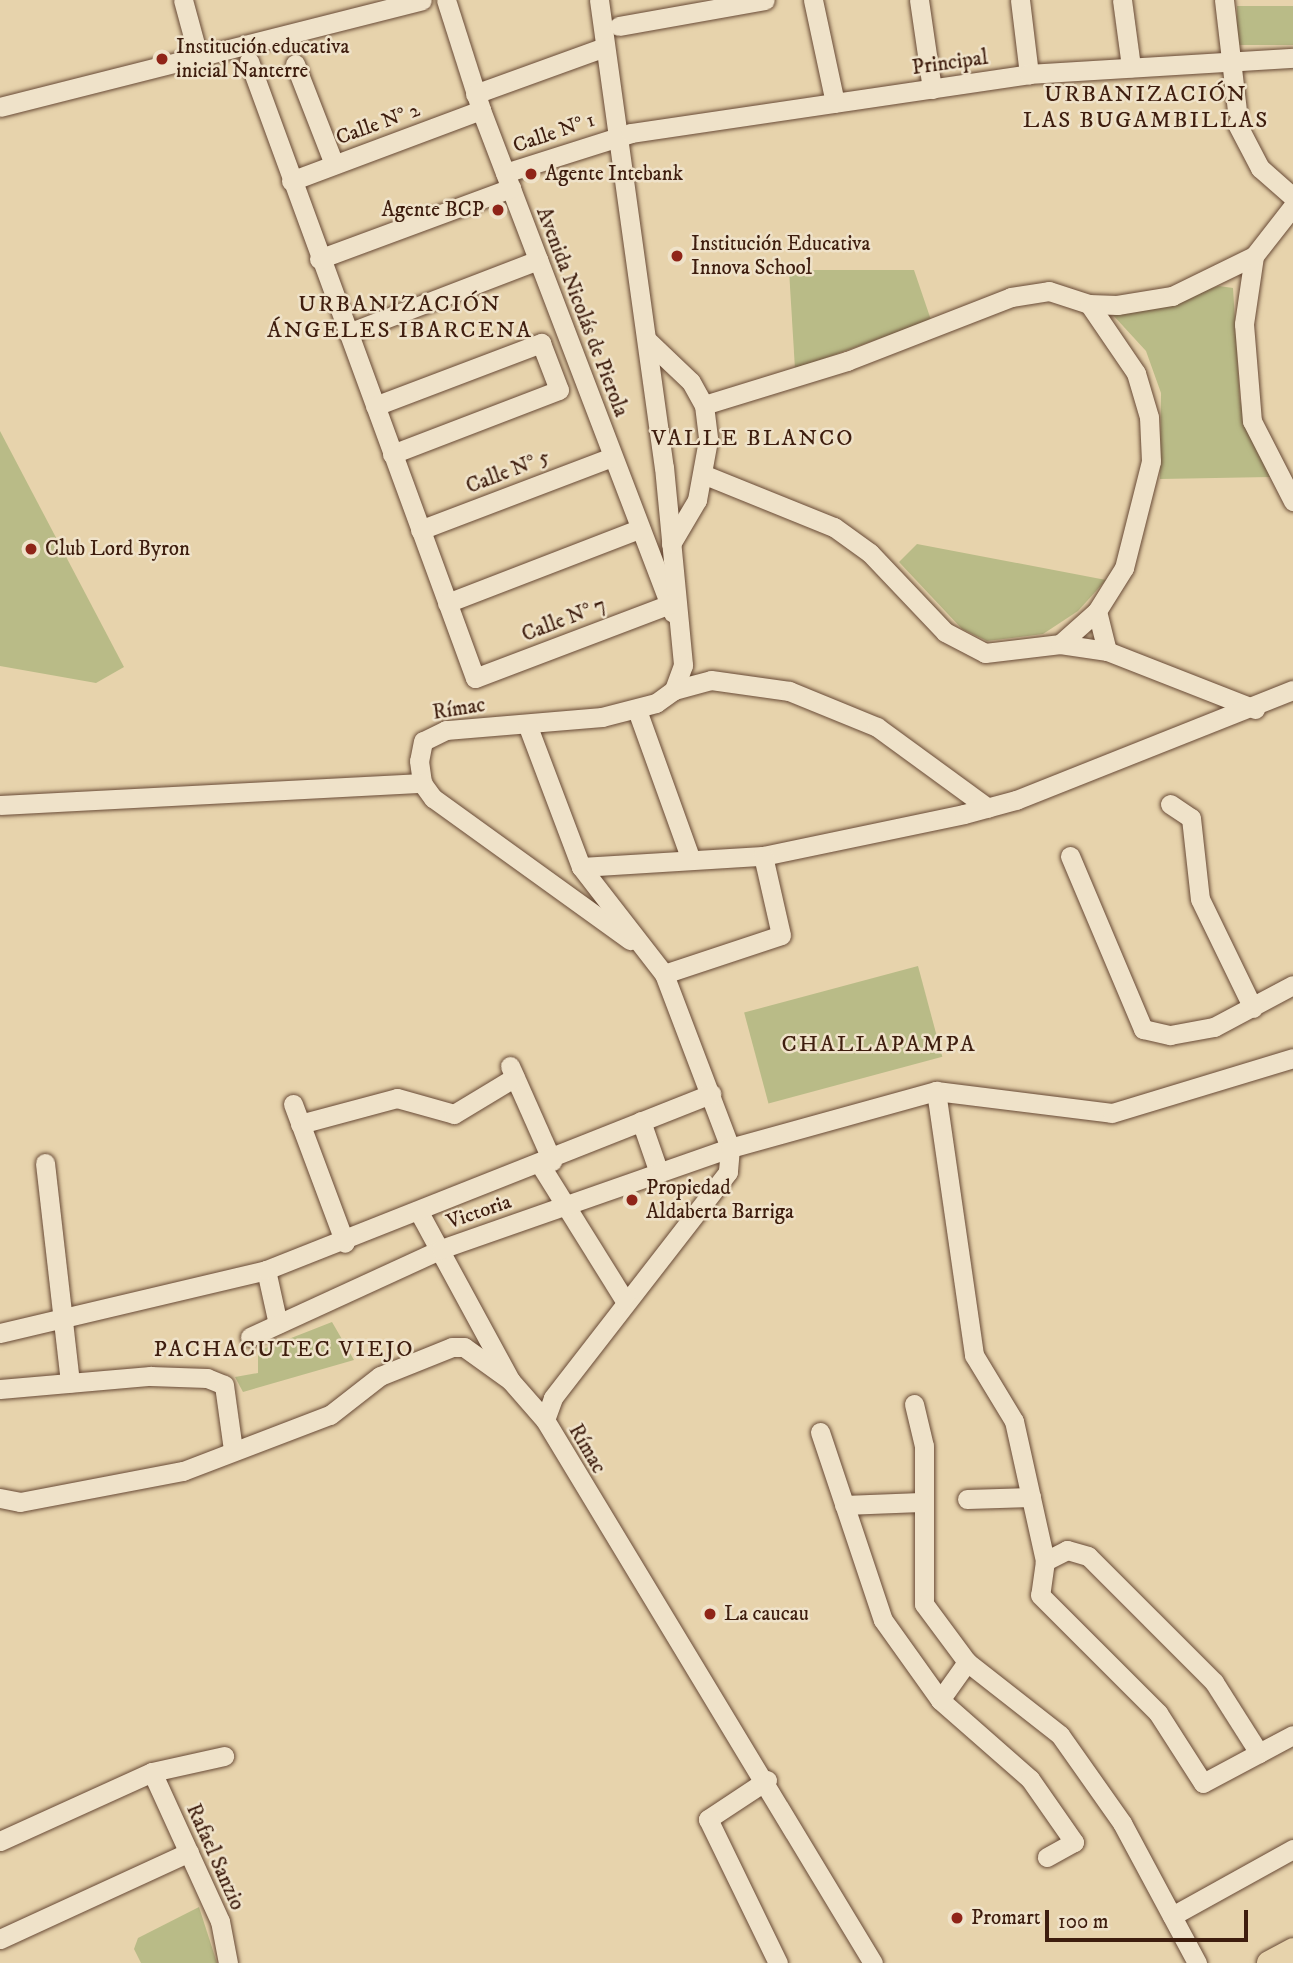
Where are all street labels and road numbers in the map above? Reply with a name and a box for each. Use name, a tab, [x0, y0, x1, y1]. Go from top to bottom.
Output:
street label: Principal	[910, 45, 990, 81]
street label: Calle N° 2	[333, 97, 423, 151]
street label: Calle N° 1	[510, 107, 598, 159]
street label: Avenida Nicolás de Pierola	[530, 204, 634, 420]
street label: Calle N° 5	[463, 445, 553, 499]
street label: Calle N° 7	[518, 592, 610, 648]
street label: Rímac	[431, 692, 487, 726]
street label: Victoria	[443, 1189, 515, 1235]
street label: Rímac	[563, 1420, 611, 1478]
street label: Rafael Sanzio	[180, 1800, 250, 1914]

